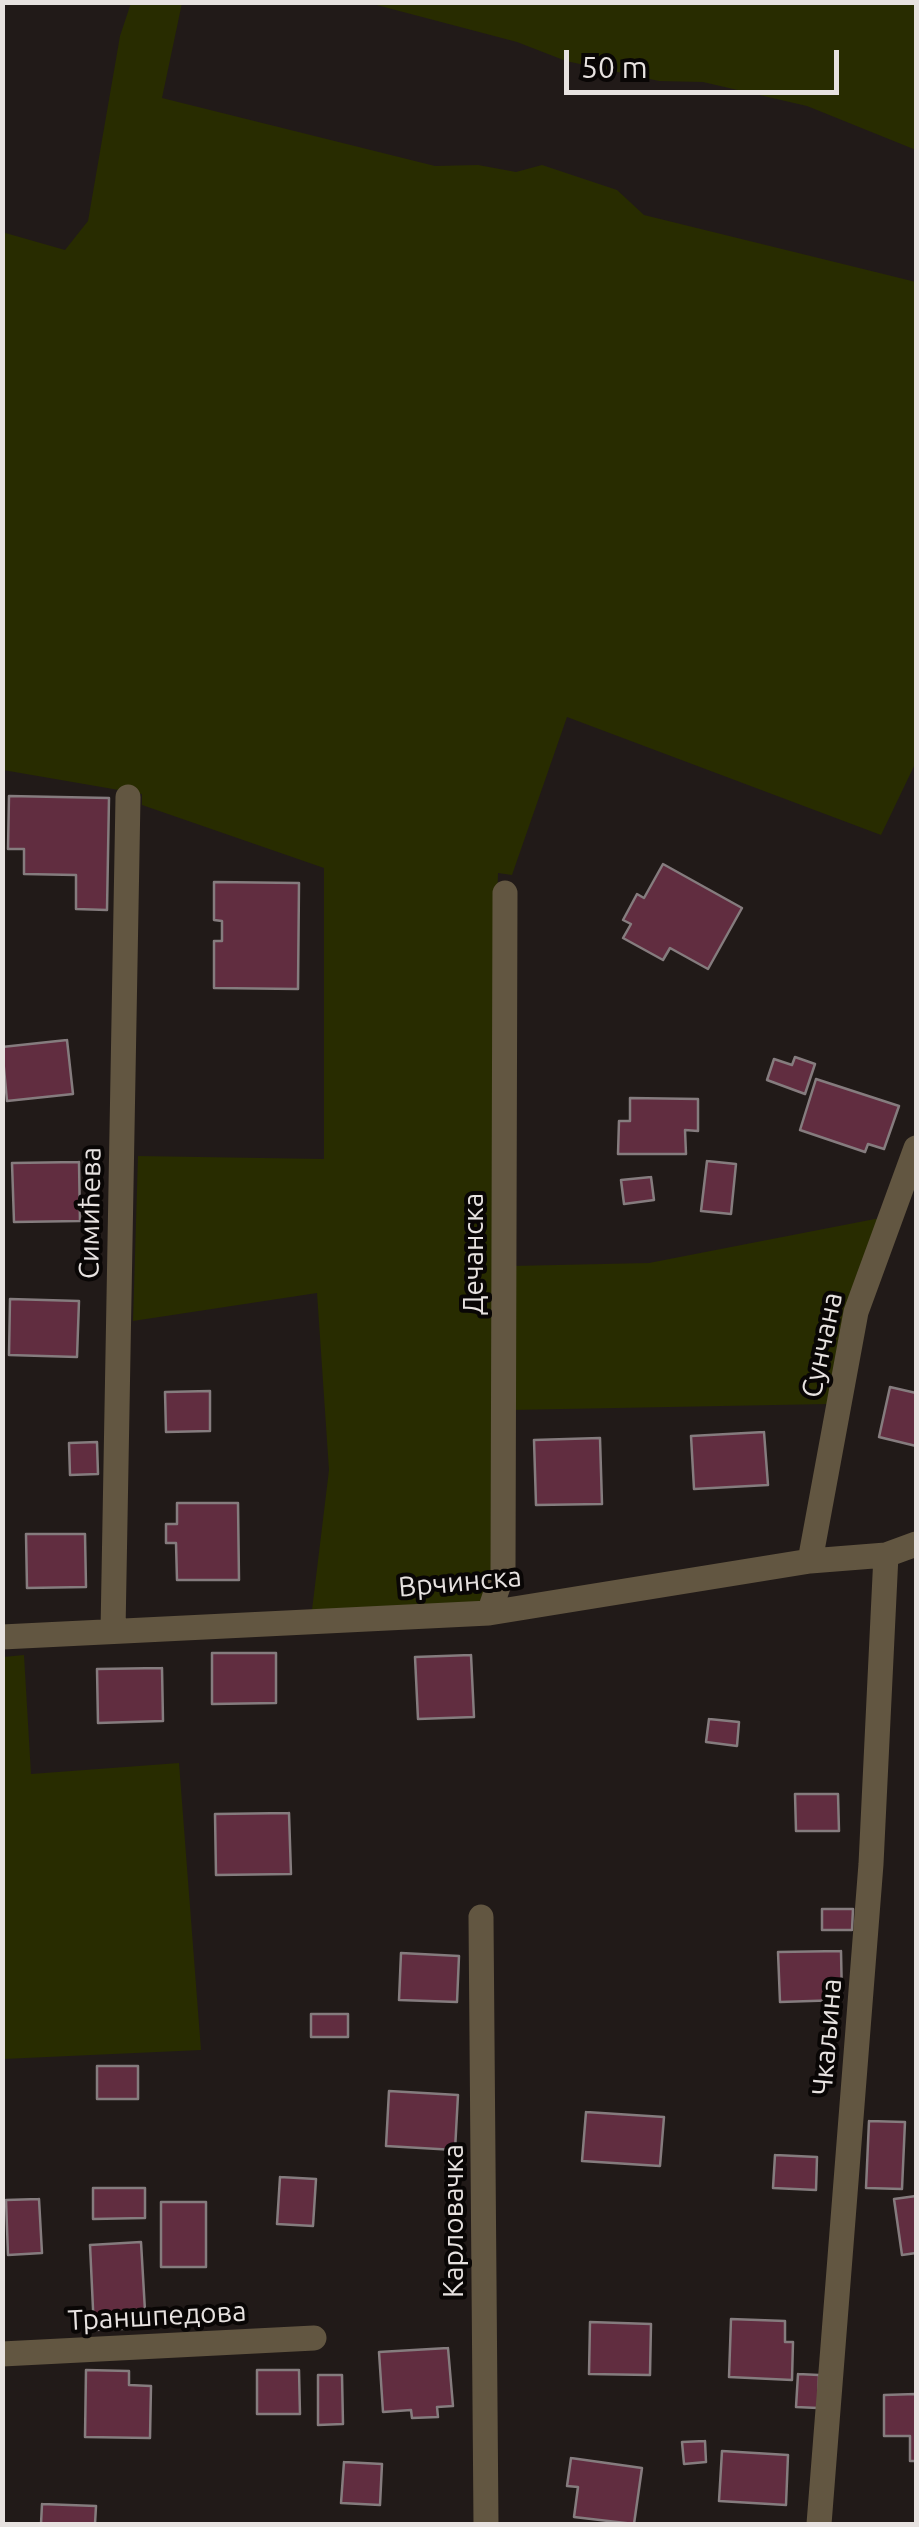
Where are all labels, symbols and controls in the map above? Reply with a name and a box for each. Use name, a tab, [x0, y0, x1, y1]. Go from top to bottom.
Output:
scale bar	[569, 30, 844, 92]
text: 50 m	[581, 50, 648, 84]
street label: Симићева	[72, 1147, 108, 1279]
street label: Дечанска	[457, 1193, 491, 1315]
street label: Сунчана	[794, 1289, 850, 1401]
street label: Врчинска	[397, 1560, 523, 1604]
street label: Чкаљина	[805, 1977, 849, 2097]
street label: Карловачка	[437, 2144, 471, 2298]
street label: Траншпедова	[67, 2295, 247, 2337]

